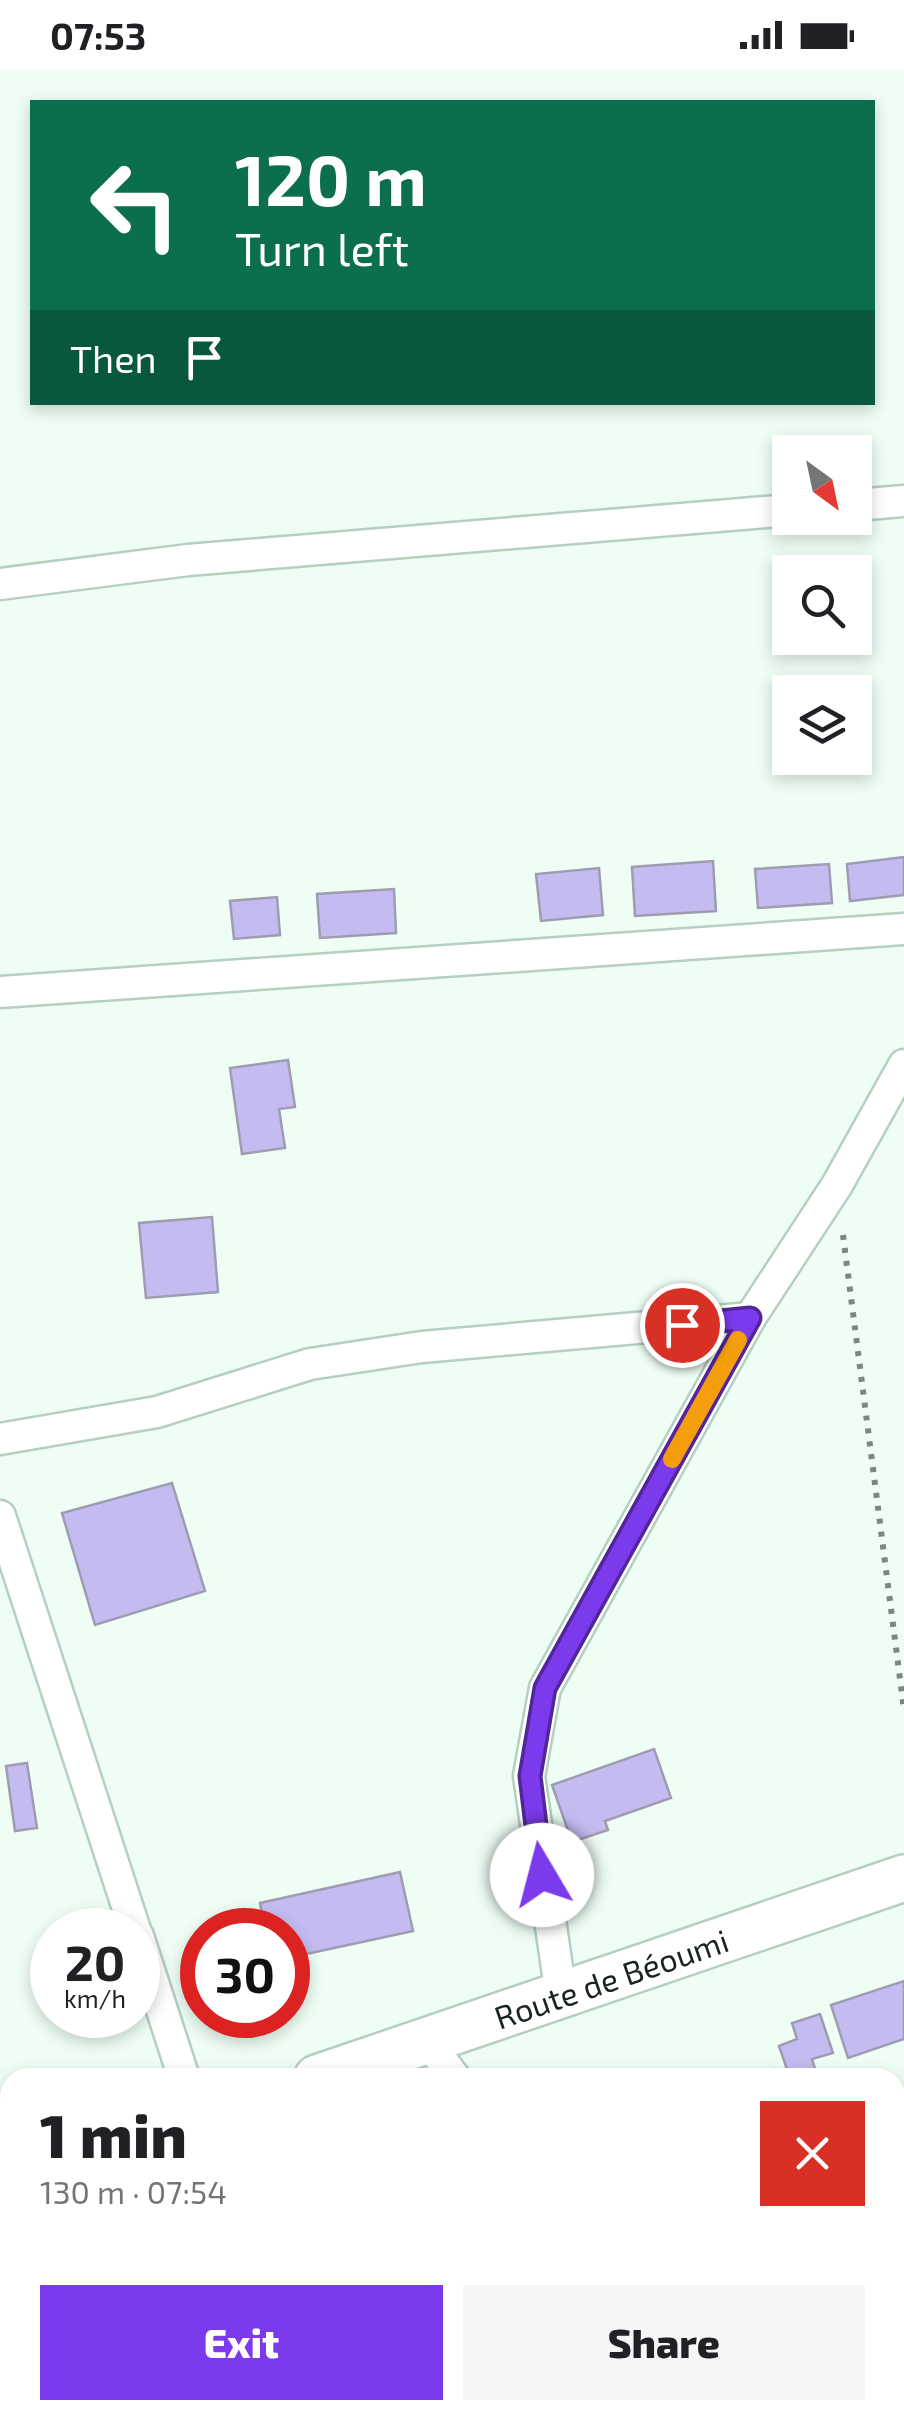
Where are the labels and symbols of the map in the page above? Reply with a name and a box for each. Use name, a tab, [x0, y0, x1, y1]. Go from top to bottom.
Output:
north arrow	[772, 435, 872, 535]
pin	[640, 1283, 725, 1368]
position arrow	[490, 1823, 594, 1927]
speed limit sign: 30	[180, 1908, 310, 2038]
street label: Route de Béoumi	[489, 1920, 733, 2036]

